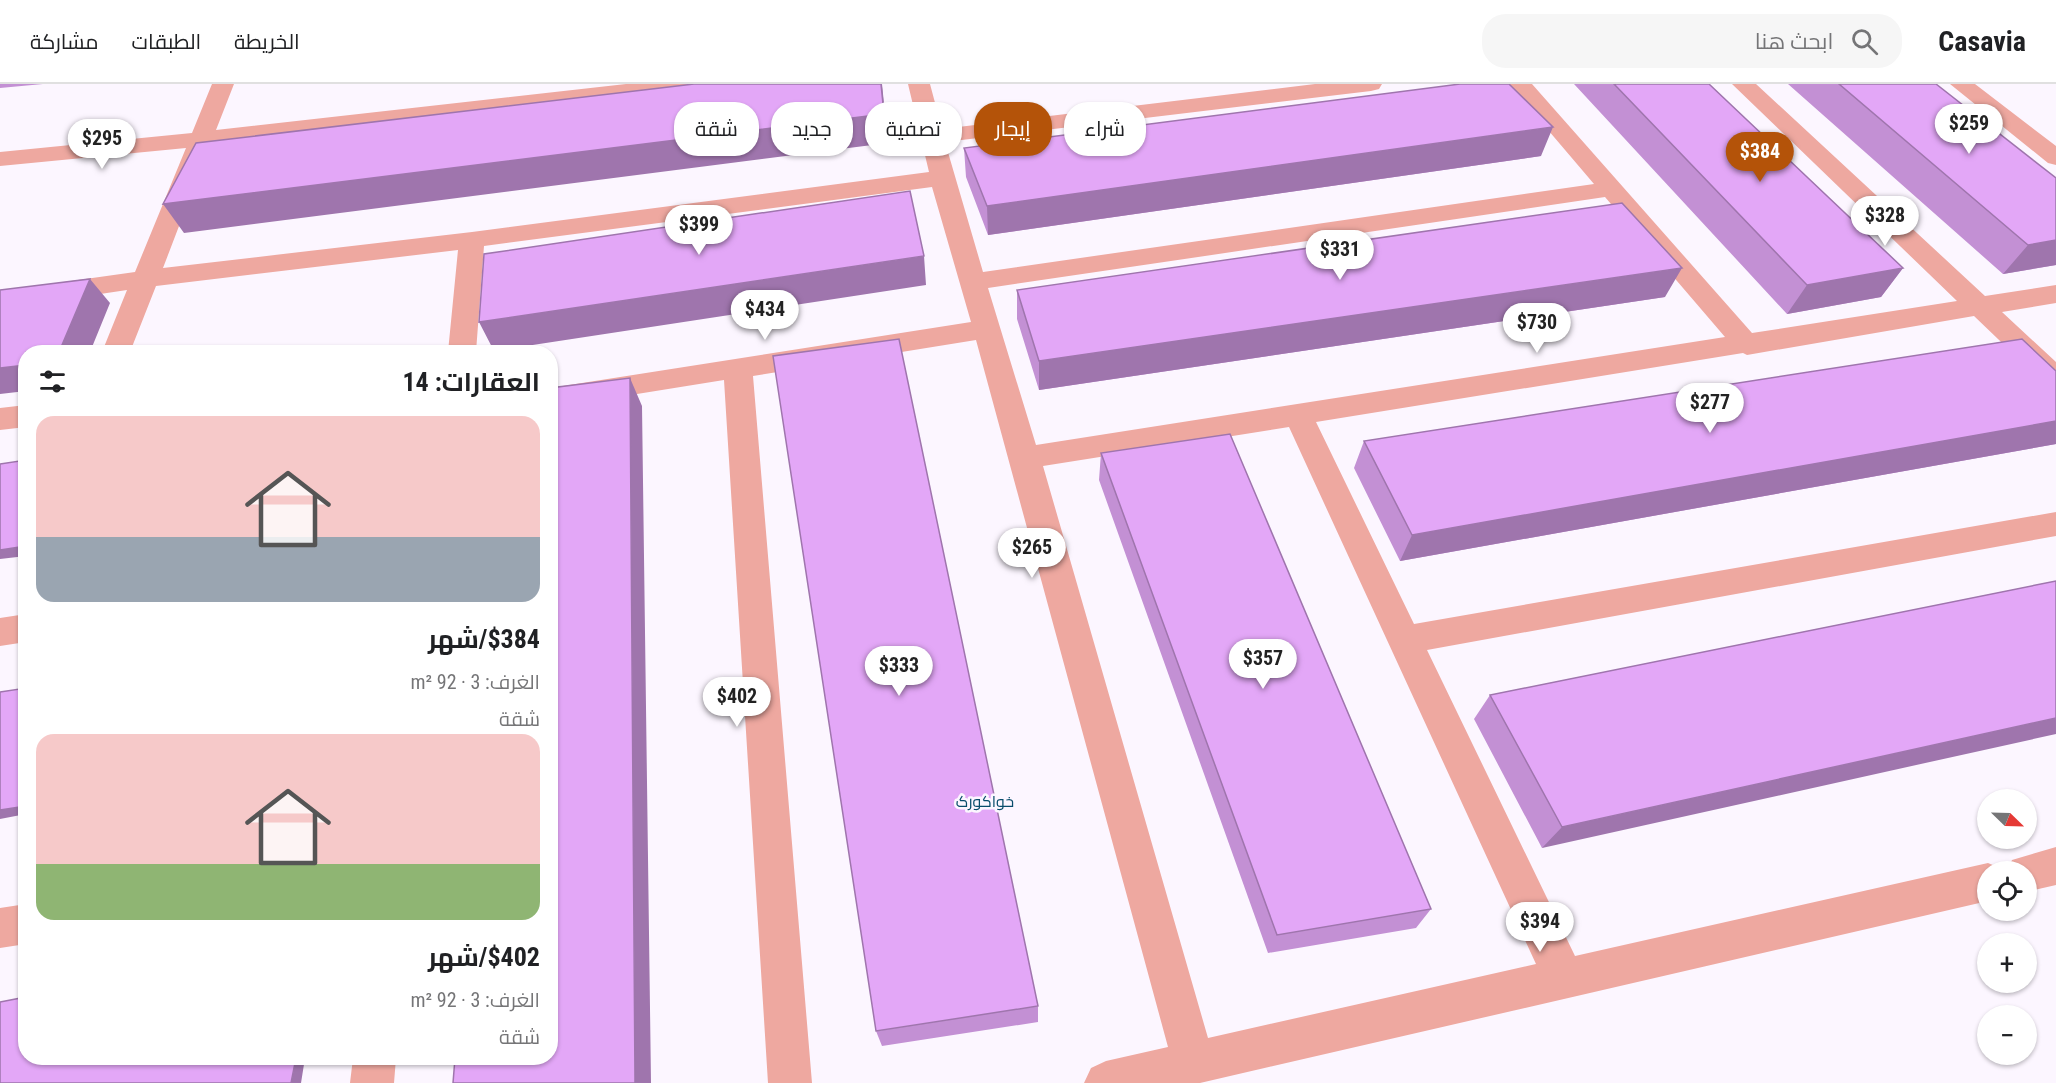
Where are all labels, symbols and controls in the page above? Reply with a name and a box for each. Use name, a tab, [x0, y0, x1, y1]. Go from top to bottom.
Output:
search box	[1482, 14, 1902, 68]
icon: search	[1848, 25, 1881, 58]
text: Casavia	[1938, 25, 2026, 58]
text: ابحث هنا	[1755, 29, 1833, 54]
text: مشاركة	[30, 30, 99, 54]
text: الطبقات	[132, 30, 201, 54]
text: الخريطة	[234, 30, 300, 54]
chip: شقة	[674, 102, 759, 156]
chip: جديد	[771, 102, 853, 156]
chip: تصفية	[865, 102, 962, 156]
chip: إيجار	[974, 102, 1052, 156]
chip: شراء	[1064, 102, 1146, 156]
pin: $259	[1933, 104, 2005, 155]
text: $259	[1949, 111, 1989, 135]
pin: $295	[66, 119, 138, 170]
text: $295	[82, 126, 122, 150]
pin: $384	[1724, 132, 1796, 183]
text: $384	[1740, 139, 1780, 163]
pin: $328	[1849, 196, 1921, 247]
text: $328	[1865, 203, 1905, 227]
pin: $399	[663, 205, 735, 256]
text: $399	[679, 212, 719, 236]
pin: $331	[1304, 230, 1376, 281]
text: $331	[1320, 237, 1360, 261]
pin: $434	[729, 290, 801, 341]
text: $434	[745, 297, 785, 321]
pin: $730	[1501, 303, 1573, 354]
text: $730	[1517, 310, 1557, 334]
icon: filters	[36, 365, 69, 398]
text: العقارات: 14	[402, 367, 540, 397]
pin: $277	[1674, 383, 1746, 434]
text: $277	[1690, 390, 1730, 414]
icon: home	[234, 455, 342, 563]
pin: $265	[996, 528, 1068, 579]
text: $265	[1012, 535, 1052, 559]
text: $384/شهر	[428, 624, 540, 654]
pin: $357	[1227, 639, 1299, 690]
pin: $333	[863, 646, 935, 697]
text: $357	[1243, 646, 1283, 670]
text: $333	[879, 653, 919, 677]
text: الغرف: 3 · 92 m²	[411, 670, 540, 694]
pin: $402	[701, 677, 773, 728]
text: $402	[717, 684, 757, 708]
text: شقة	[499, 707, 540, 731]
icon: home	[234, 773, 342, 881]
north arrow	[1977, 789, 2037, 849]
map controls	[1977, 789, 2037, 1065]
district label: خواکورک	[956, 792, 1014, 811]
button: locate	[1977, 861, 2037, 921]
pin: $394	[1504, 902, 1576, 953]
text: $394	[1520, 909, 1560, 933]
button: +	[1977, 933, 2037, 993]
text: $402/شهر	[428, 942, 540, 972]
text: الغرف: 3 · 92 m²	[411, 988, 540, 1012]
button: −	[1977, 1005, 2037, 1065]
text: شقة	[499, 1025, 540, 1049]

